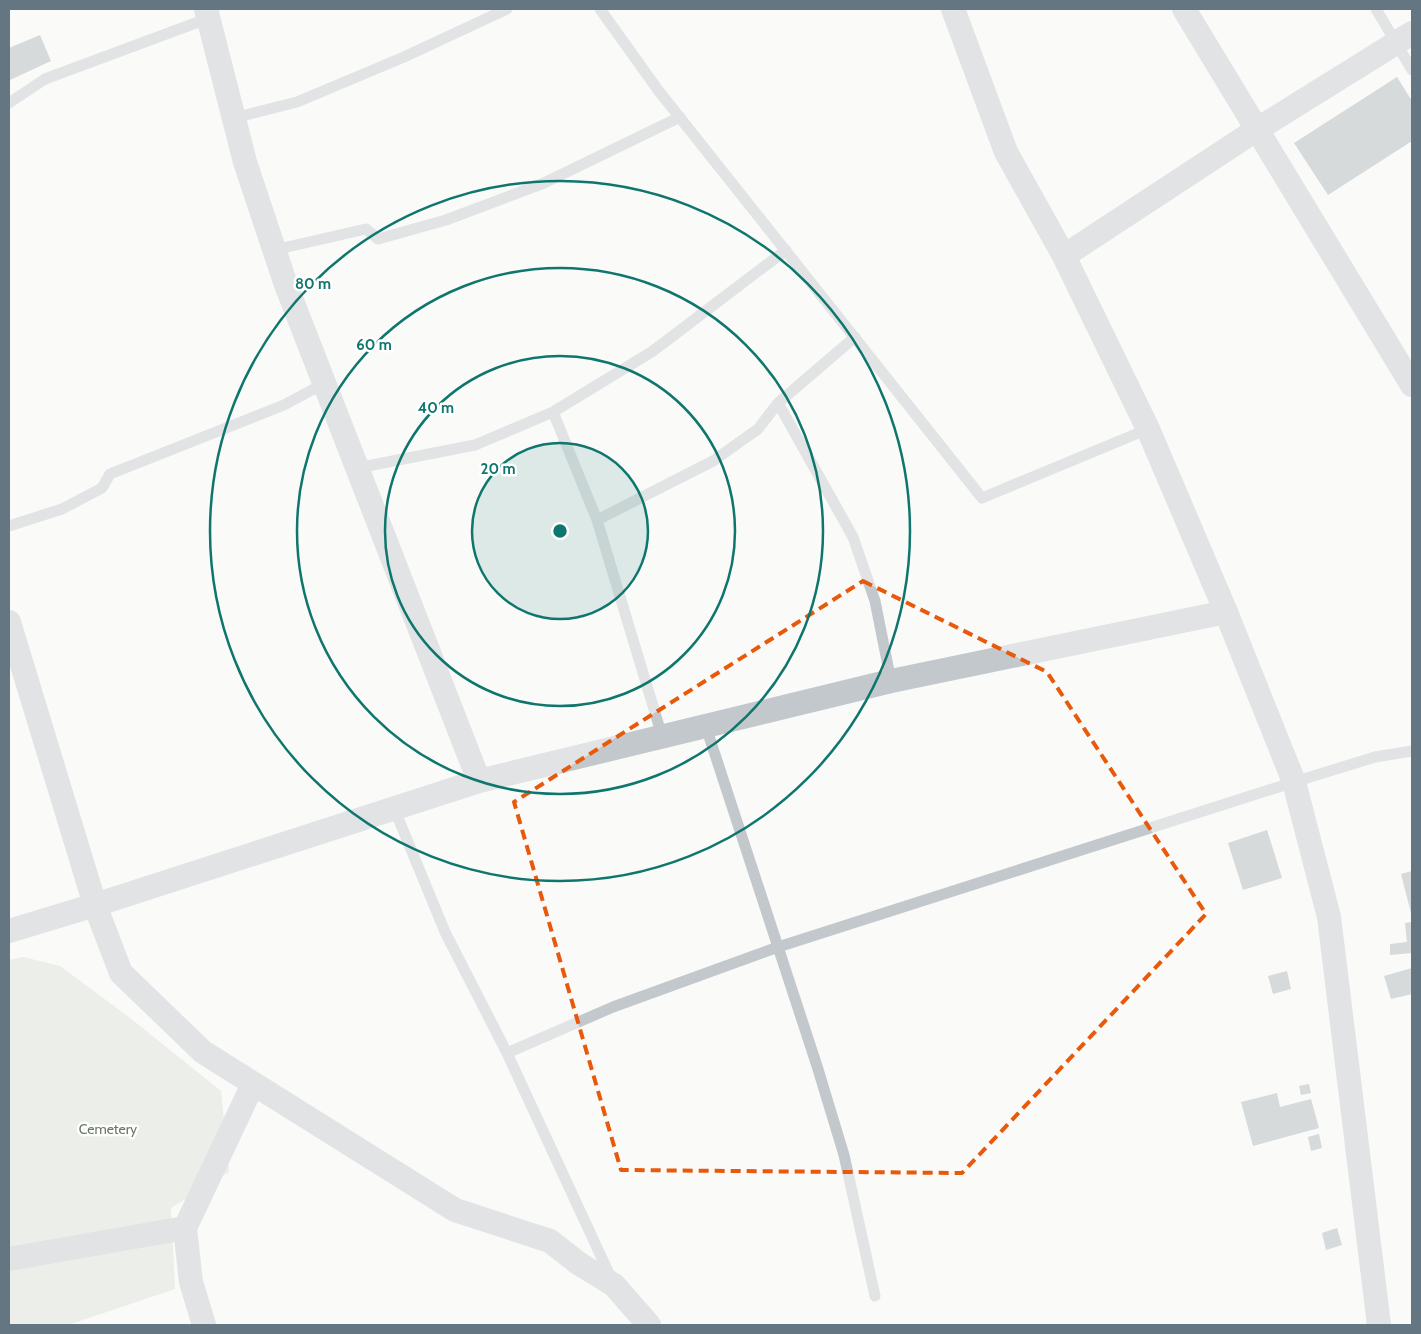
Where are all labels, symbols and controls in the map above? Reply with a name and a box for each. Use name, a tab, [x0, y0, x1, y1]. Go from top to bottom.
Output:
text: 80 m	[295, 275, 331, 293]
text: 60 m	[356, 336, 392, 354]
text: 40 m	[418, 399, 454, 417]
text: 20 m	[481, 460, 515, 478]
centre of rings	[551, 522, 569, 540]
park label: Cemetery	[79, 1120, 137, 1138]

